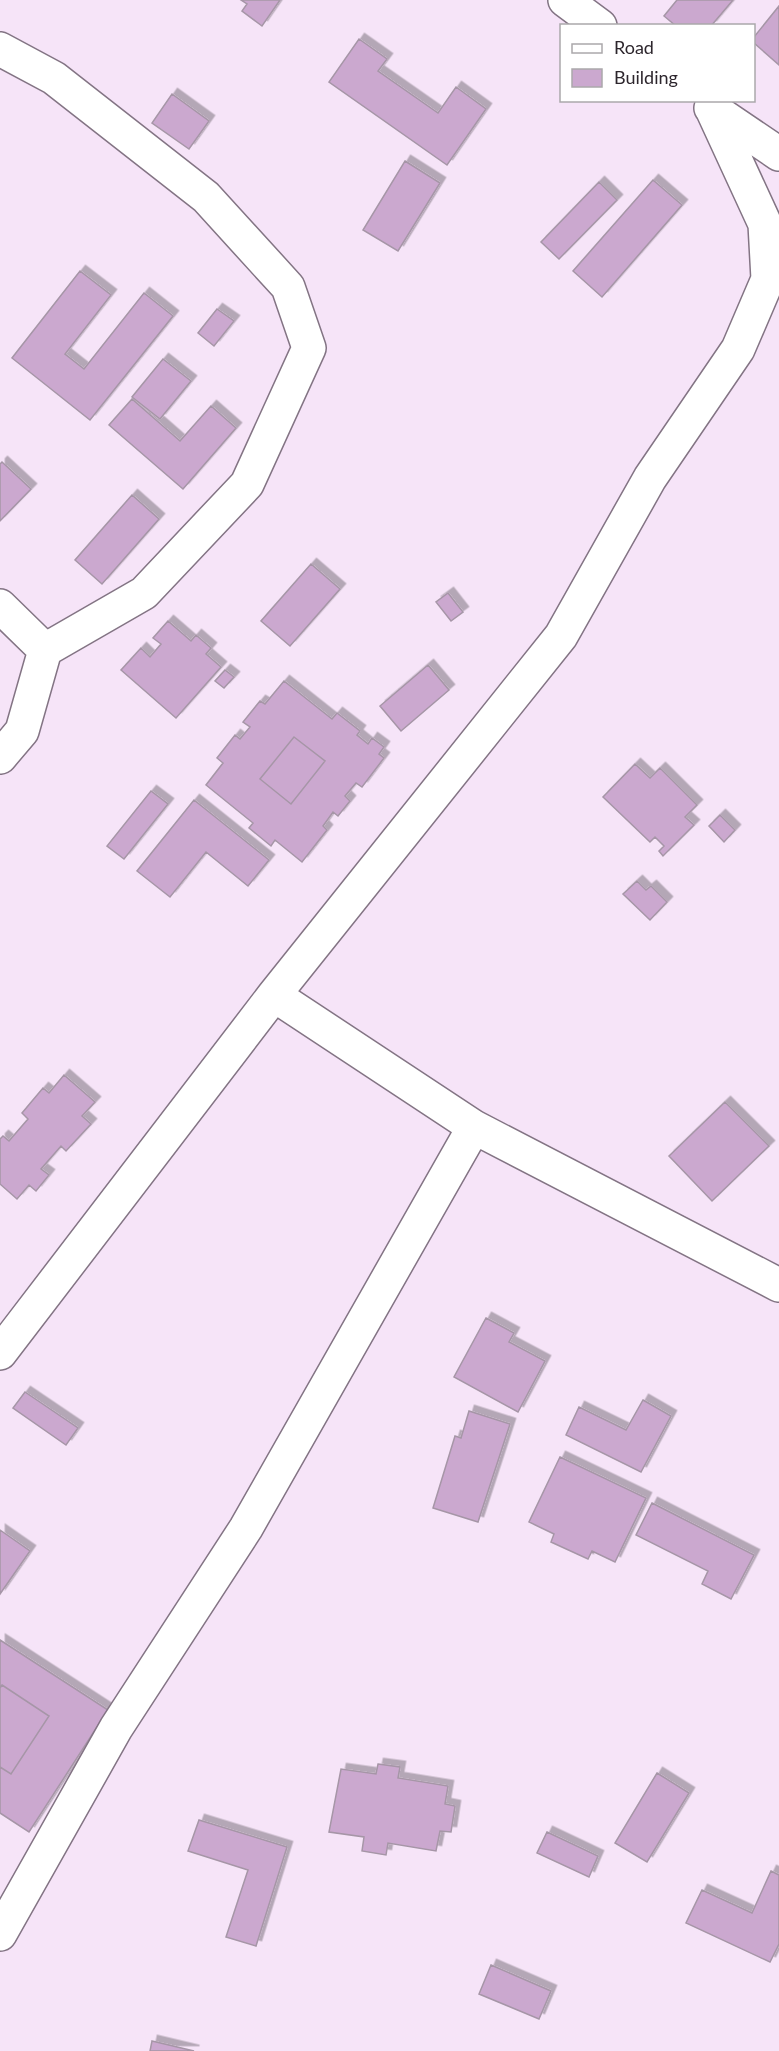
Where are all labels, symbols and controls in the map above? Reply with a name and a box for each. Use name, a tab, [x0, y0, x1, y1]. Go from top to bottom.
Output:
legend	[560, 24, 755, 102]
text: Road	[614, 36, 654, 58]
text: Building	[614, 66, 678, 88]

